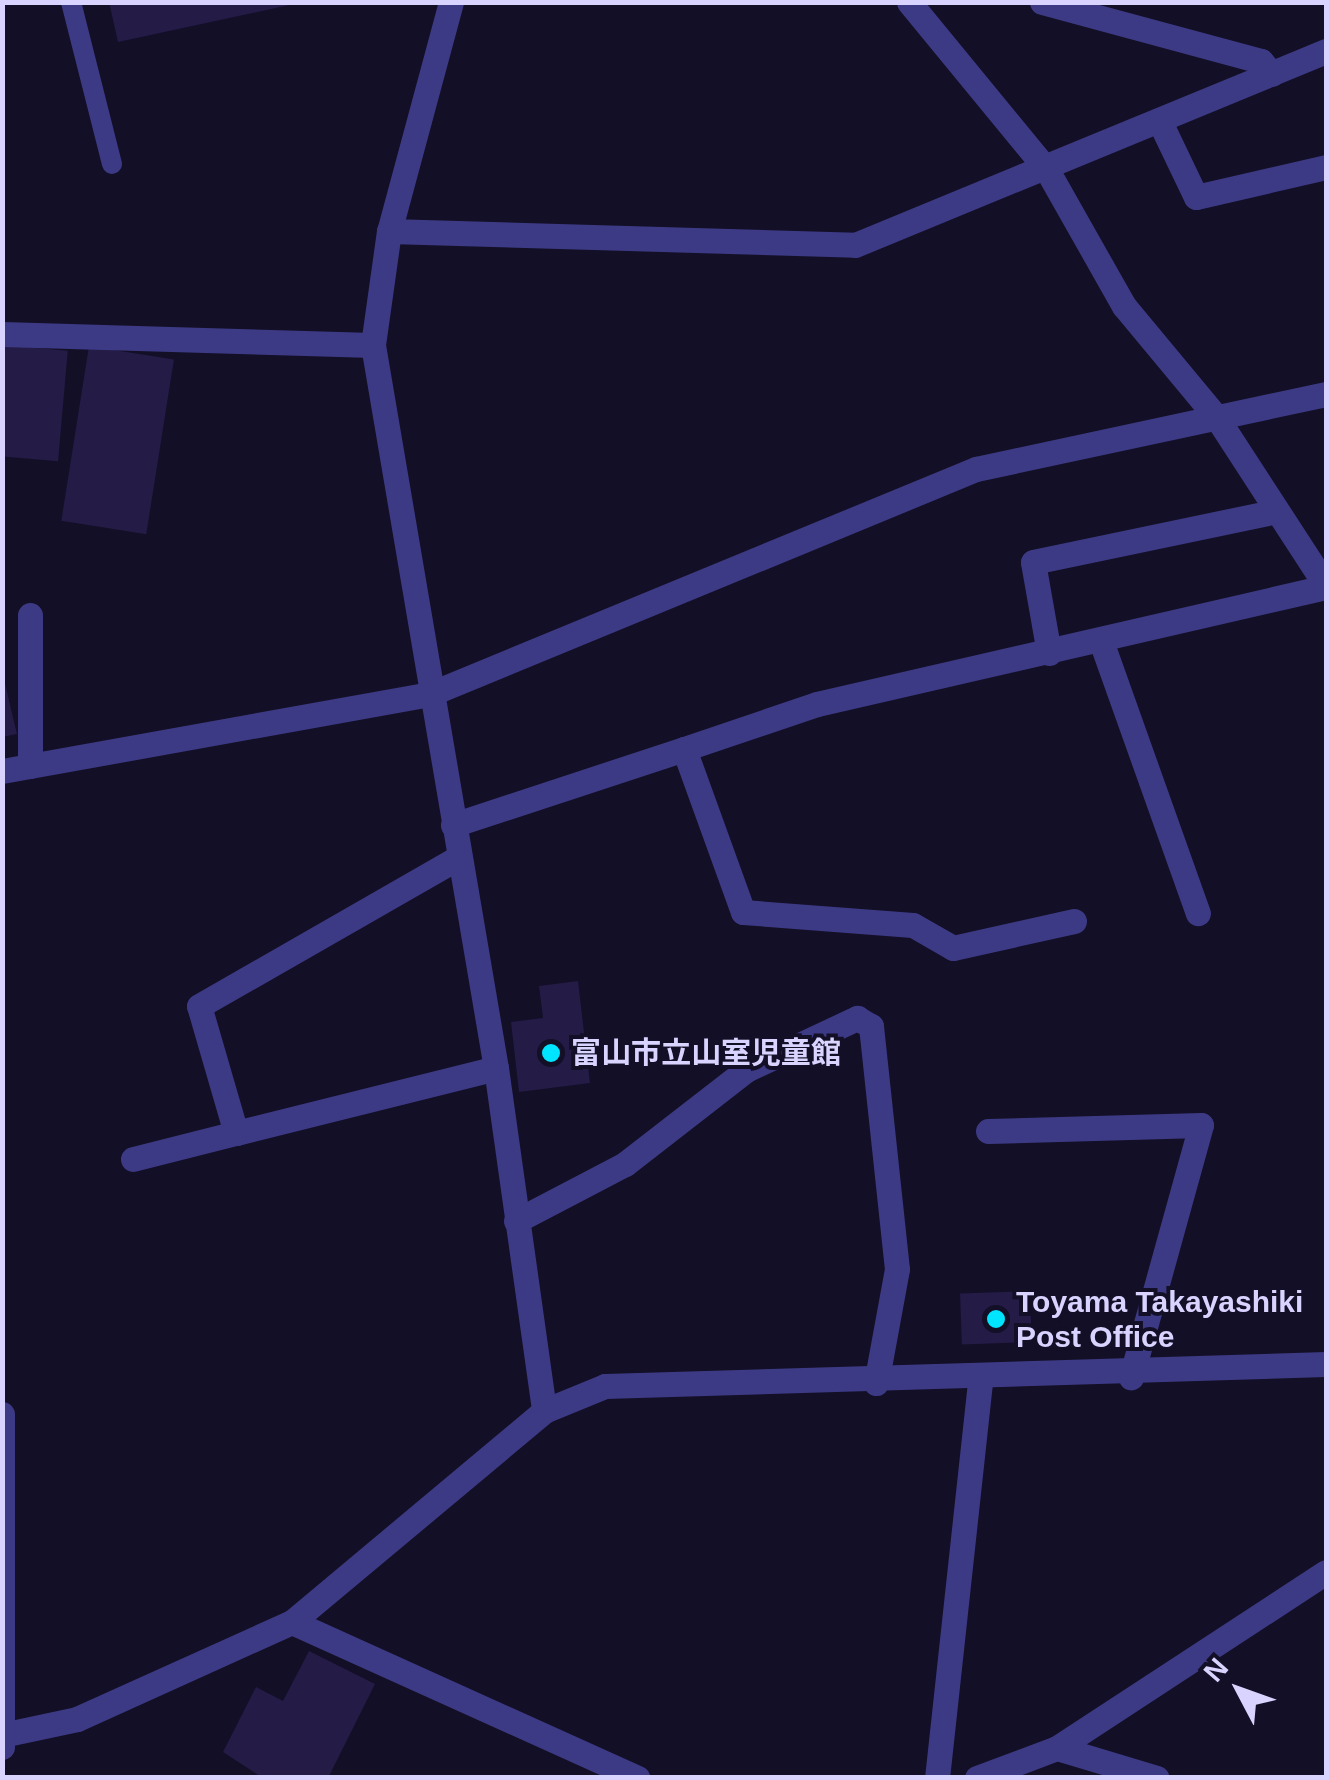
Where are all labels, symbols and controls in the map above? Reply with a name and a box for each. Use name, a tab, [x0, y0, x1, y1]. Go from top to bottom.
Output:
place label: 富山市立山室児童館	[571, 1035, 841, 1071]
marker: 富山市立山室児童館	[540, 1042, 562, 1064]
place label: Toyama Takayashiki Post Office	[1016, 1284, 1303, 1354]
marker: Toyama Takayashiki Post Office	[985, 1308, 1007, 1330]
north arrow	[1189, 1640, 1289, 1740]
text: N	[1198, 1652, 1234, 1688]

